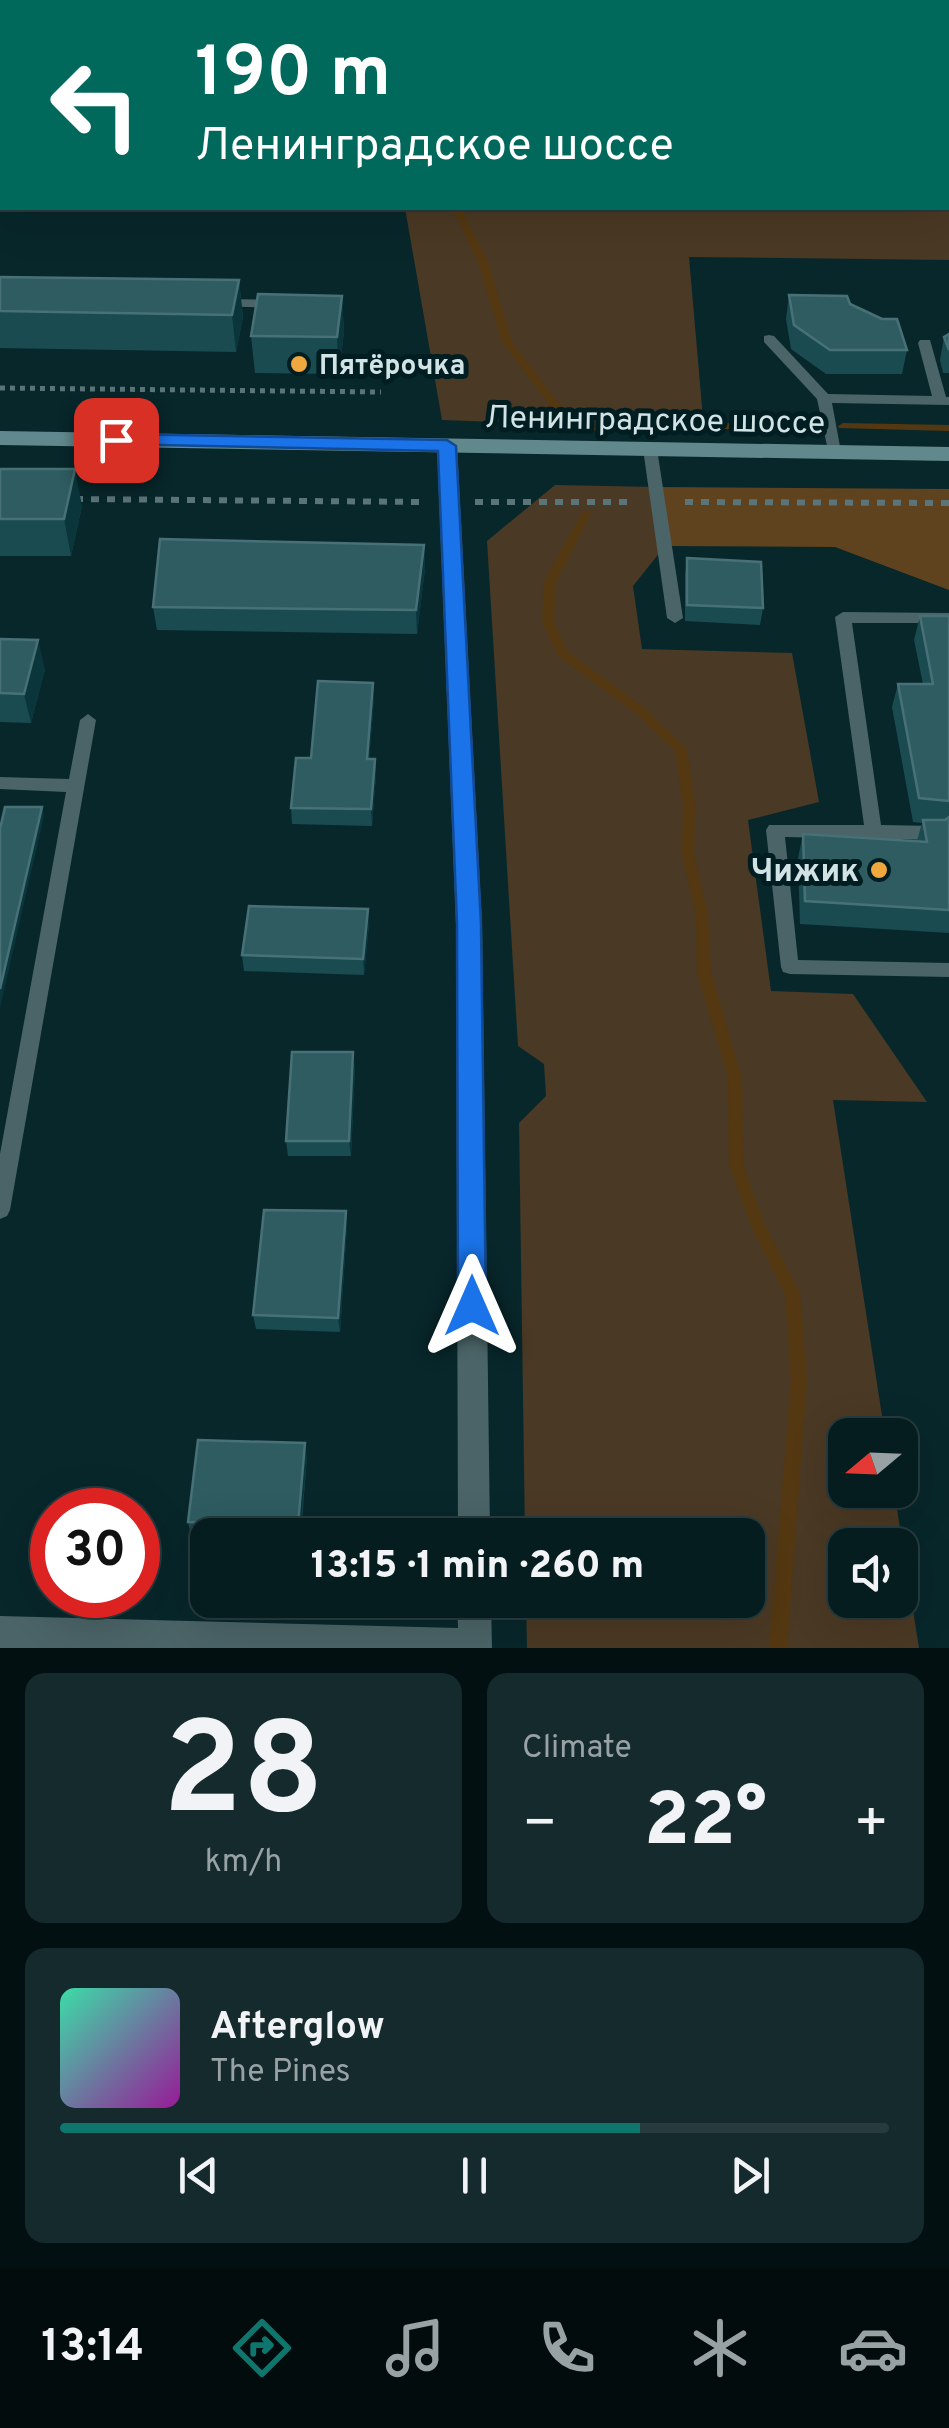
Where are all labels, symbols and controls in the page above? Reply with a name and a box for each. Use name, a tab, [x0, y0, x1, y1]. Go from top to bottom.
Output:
text: 190 m	[195, 32, 391, 121]
icon: left	[30, 40, 160, 170]
text: Ленинградское шоссе	[195, 119, 674, 176]
place label: Пятёрочка	[319, 349, 465, 385]
marker: Пятёрочка	[288, 353, 310, 375]
pin	[74, 398, 159, 483]
street label: Ленинградское шоссе	[484, 399, 825, 445]
icon: arrive	[89, 413, 144, 468]
place label: Чижик	[750, 853, 859, 893]
marker: Чижик	[868, 859, 890, 881]
position arrow	[420, 1254, 524, 1358]
north arrow	[828, 1418, 918, 1508]
map controls	[828, 1418, 918, 1618]
speed limit sign: 30	[30, 1488, 160, 1618]
button: sound	[828, 1528, 918, 1618]
text: 13:15 · 1 min · 260 m	[311, 1543, 644, 1592]
text: 28	[163, 1695, 324, 1860]
text: Climate	[522, 1729, 632, 1769]
text: 22°	[644, 1777, 767, 1872]
text: −	[522, 1791, 557, 1861]
text: +	[854, 1791, 889, 1861]
text: km/h	[205, 1843, 282, 1883]
text: Afterglow	[210, 2004, 385, 2053]
text: The Pines	[210, 2053, 351, 2093]
icon: previous	[171, 2148, 226, 2203]
icon: pause	[447, 2148, 502, 2203]
icon: next	[723, 2148, 778, 2203]
icon: directions	[227, 2313, 297, 2383]
icon: music	[380, 2313, 450, 2383]
icon: phone	[532, 2313, 602, 2383]
icon: climate	[685, 2313, 755, 2383]
icon: car	[838, 2313, 908, 2383]
text: 13:14	[41, 2320, 144, 2377]

